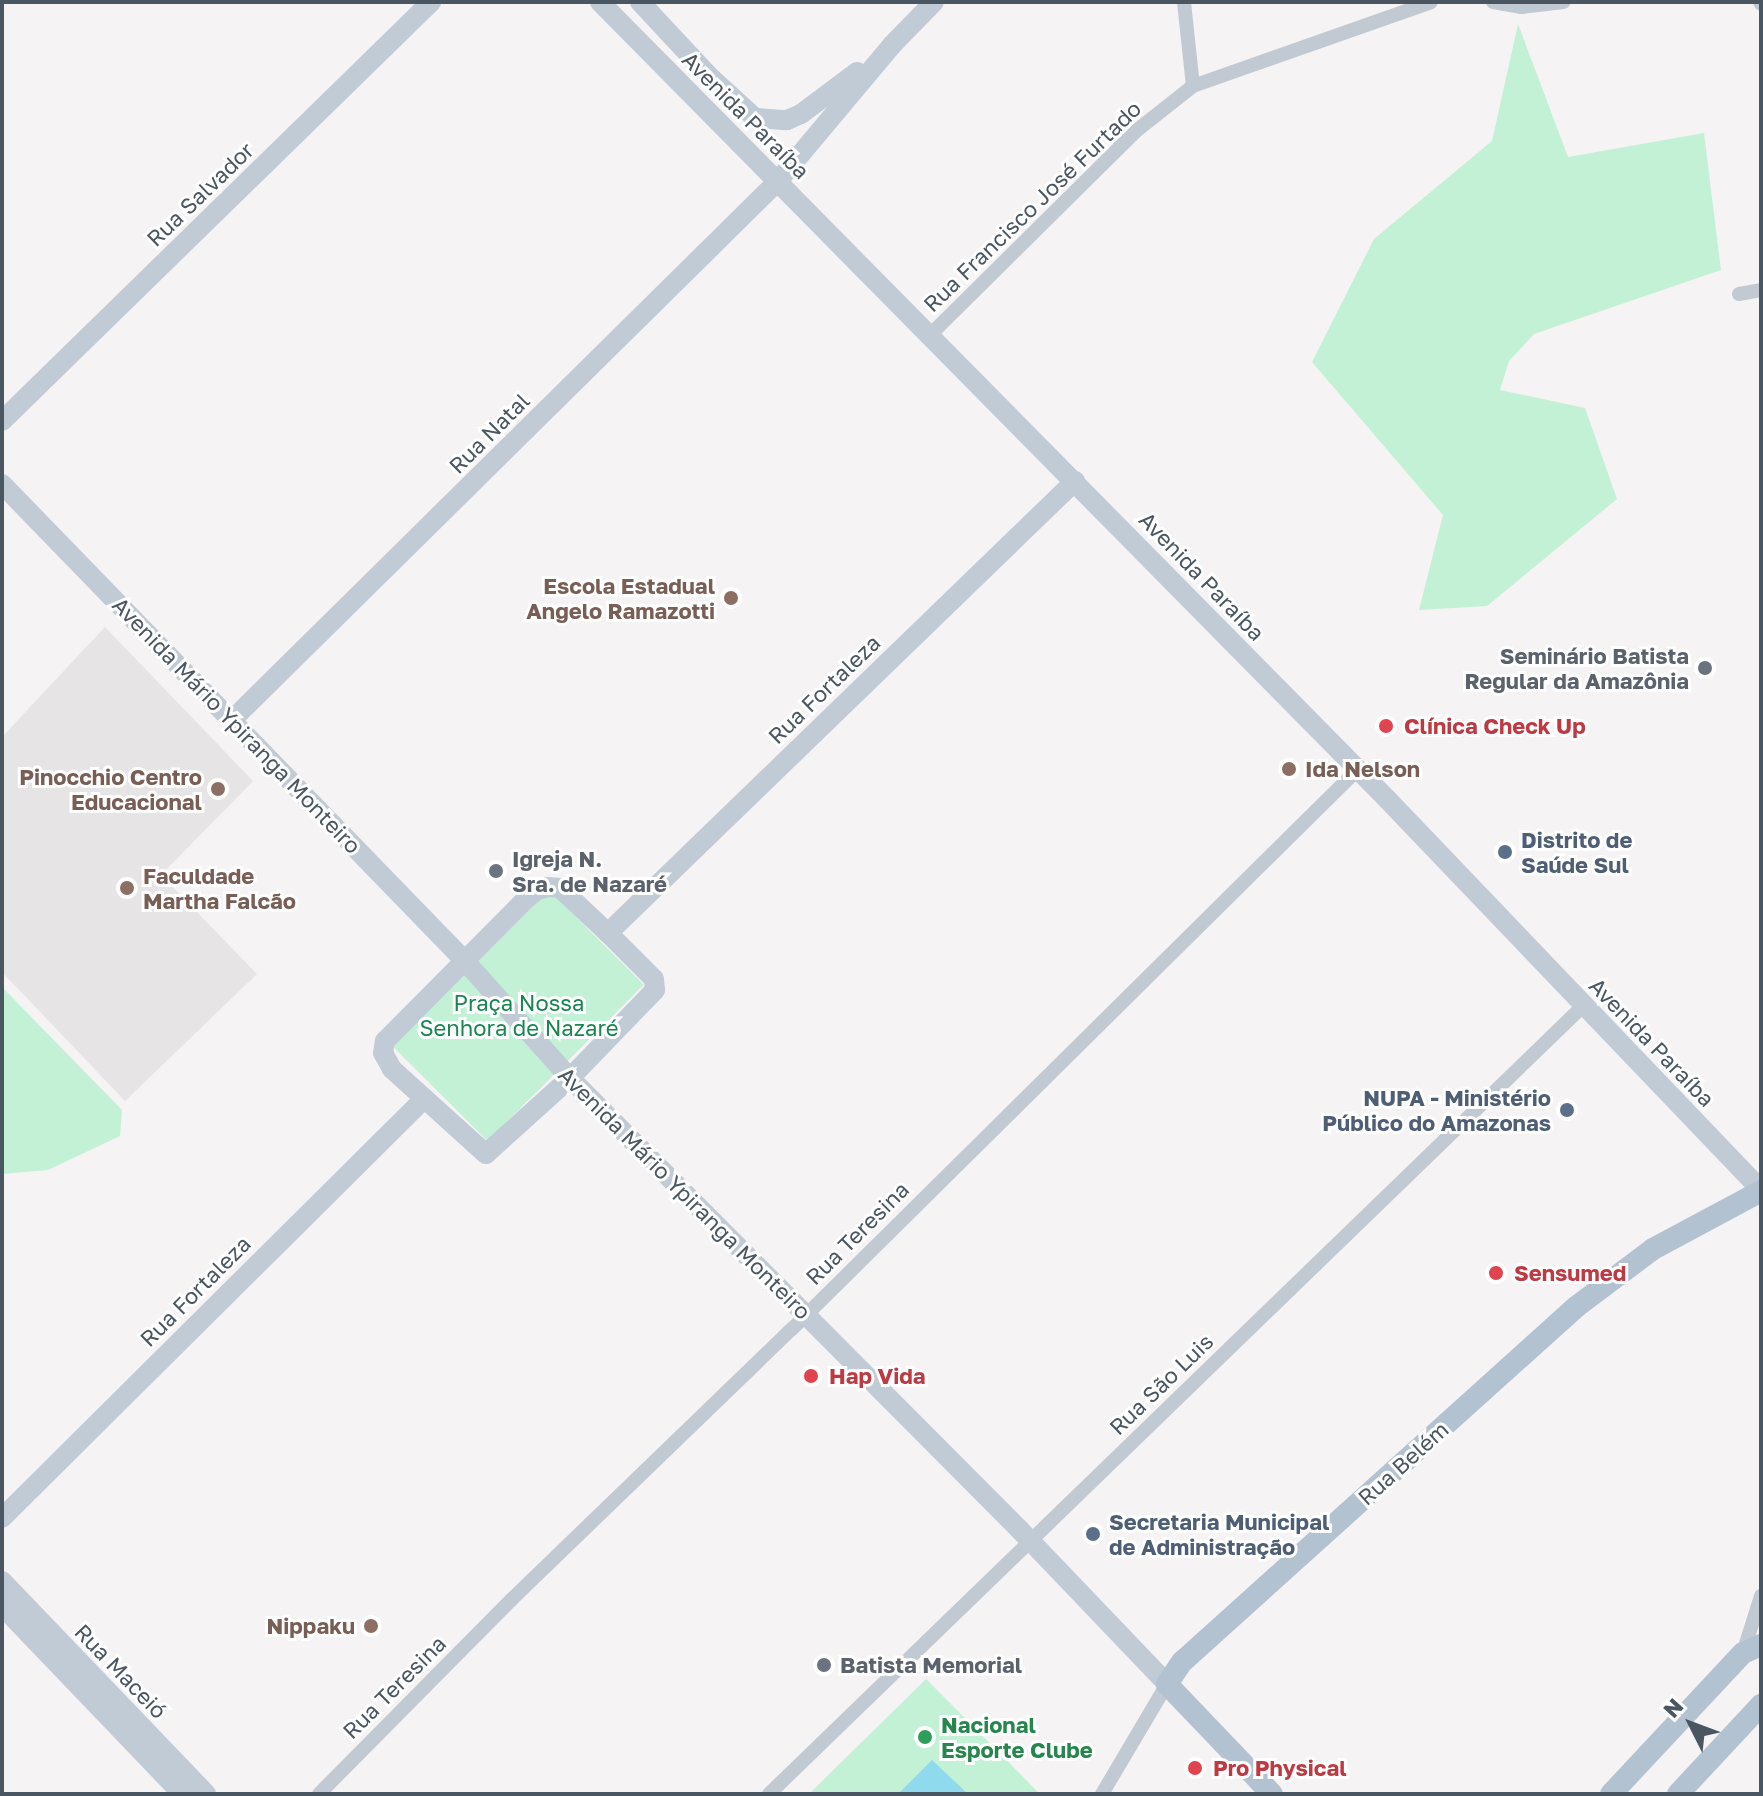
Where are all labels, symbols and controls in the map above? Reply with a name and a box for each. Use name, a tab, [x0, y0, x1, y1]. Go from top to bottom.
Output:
street label: Avenida Paraíba	[677, 46, 815, 184]
street label: Rua Francisco José Furtado	[918, 95, 1146, 317]
street label: Rua Salvador	[141, 136, 259, 252]
street label: Rua Natal	[443, 387, 535, 479]
street label: Avenida Paraíba	[1134, 506, 1270, 646]
place label: Escola Estadual Angelo Ramazotti	[526, 572, 715, 624]
marker: Escola Estadual Angelo Ramazotti	[722, 589, 740, 607]
street label: Avenida Mário Ypiranga Monteiro	[107, 591, 367, 859]
street label: Rua Fortaleza	[763, 629, 885, 749]
place label: Seminário Batista Regular da Amazônia	[1464, 642, 1689, 694]
marker: Seminário Batista Regular da Amazônia	[1696, 659, 1714, 677]
place label: Clínica Check Up	[1404, 713, 1586, 739]
marker: Clínica Check Up	[1375, 715, 1397, 737]
place label: Ida Nelson	[1305, 756, 1420, 782]
marker: Ida Nelson	[1280, 760, 1298, 778]
place label: Pinocchio Centro Educacional	[19, 763, 202, 814]
marker: Pinocchio Centro Educacional	[209, 780, 227, 798]
place label: Distrito de Saúde Sul	[1521, 826, 1632, 878]
marker: Distrito de Saúde Sul	[1496, 843, 1514, 861]
place label: Igreja N. Sra. de Nazaré	[512, 845, 667, 896]
place label: Faculdade Martha Falcão	[143, 862, 296, 914]
marker: Igreja N. Sra. de Nazaré	[487, 862, 505, 880]
marker: Faculdade Martha Falcão	[118, 879, 136, 897]
street label: Avenida Paraíba	[1584, 972, 1720, 1112]
park label: Praça Nossa Senhora de Nazaré	[419, 989, 619, 1040]
street label: Avenida Mário Ypiranga Monteiro	[553, 1061, 817, 1325]
place label: NUPA - Ministério Público do Amazonas	[1322, 1084, 1551, 1136]
marker: NUPA - Ministério Público do Amazonas	[1558, 1101, 1576, 1119]
street label: Rua Teresina	[800, 1176, 914, 1290]
street label: Rua Fortaleza	[134, 1230, 256, 1352]
place label: Sensumed	[1514, 1260, 1626, 1286]
marker: Sensumed	[1485, 1262, 1507, 1284]
street label: Rua São Luis	[1104, 1328, 1218, 1440]
place label: Hap Vida	[829, 1363, 925, 1389]
marker: Hap Vida	[800, 1365, 822, 1387]
street label: Rua Belém	[1352, 1416, 1454, 1510]
place label: Secretaria Municipal de Administração	[1109, 1508, 1329, 1560]
marker: Secretaria Municipal de Administração	[1084, 1525, 1102, 1543]
place label: Nippaku	[267, 1613, 355, 1639]
marker: Nippaku	[362, 1617, 380, 1635]
street label: Rua Maceió	[69, 1618, 173, 1724]
street label: Rua Teresina	[337, 1630, 451, 1744]
place label: Batista Memorial	[840, 1652, 1022, 1678]
marker: Batista Memorial	[815, 1656, 833, 1674]
north arrow	[1651, 1684, 1731, 1764]
text: N	[1657, 1692, 1688, 1723]
place label: Nacional Esporte Clube	[941, 1711, 1093, 1762]
marker: Nacional Esporte Clube	[916, 1728, 934, 1746]
place label: Pro Physical	[1213, 1755, 1347, 1781]
marker: Pro Physical	[1184, 1757, 1206, 1779]

